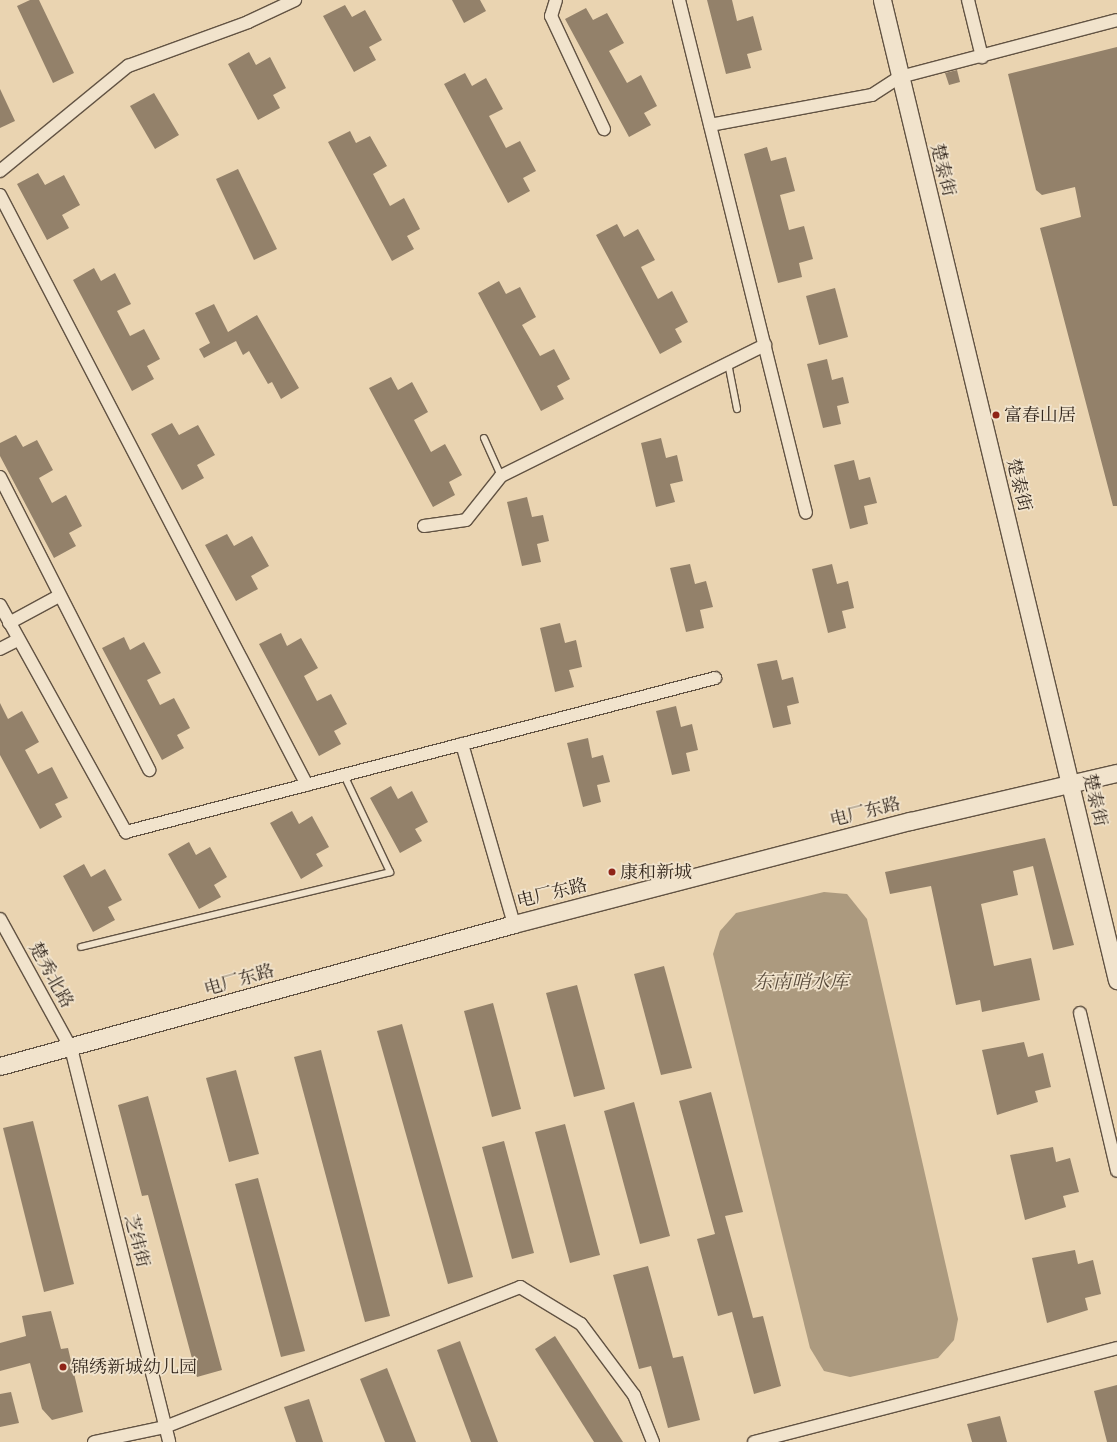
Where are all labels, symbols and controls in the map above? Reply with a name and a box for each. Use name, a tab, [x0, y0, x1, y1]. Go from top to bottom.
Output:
street label: 楚泰街	[926, 141, 960, 199]
place label: 富春山居	[1004, 404, 1076, 426]
marker: 富春山居	[991, 410, 1001, 420]
street label: 楚泰街	[1002, 456, 1036, 514]
street label: 楚泰街	[1078, 771, 1112, 829]
street label: 电厂东路	[827, 793, 903, 831]
place label: 康和新城	[620, 861, 692, 883]
marker: 康和新城	[607, 867, 617, 877]
street label: 电厂东路	[514, 874, 590, 912]
street label: 楚秀北路	[24, 938, 78, 1012]
street label: 电厂东路	[201, 960, 277, 1000]
water label: 东南哨水库	[754, 971, 848, 993]
street label: 芝纬街	[120, 1212, 154, 1270]
place label: 锦绣新城幼儿园	[71, 1356, 197, 1378]
marker: 锦绣新城幼儿园	[58, 1362, 68, 1372]

